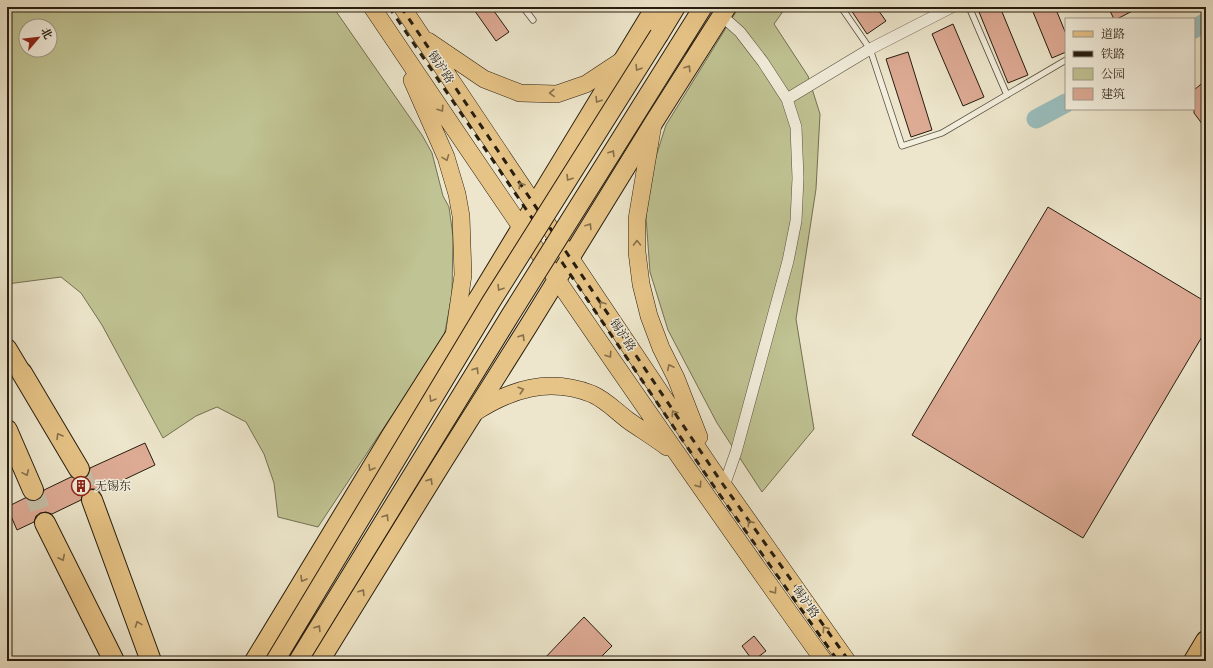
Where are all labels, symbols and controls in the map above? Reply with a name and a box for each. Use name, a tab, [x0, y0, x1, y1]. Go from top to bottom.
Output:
north arrow	[18, 18, 58, 58]
legend	[1065, 18, 1195, 110]
text: 北	[38, 26, 55, 41]
text: 道路	[1101, 27, 1125, 41]
text: 铁路	[1101, 47, 1125, 61]
street label: 锡沪路	[425, 48, 457, 86]
one-way arrow	[636, 64, 643, 71]
one-way arrow	[683, 66, 690, 73]
text: 公园	[1101, 67, 1125, 81]
text: 建筑	[1101, 87, 1125, 101]
one-way arrow	[549, 89, 555, 98]
one-way arrow	[596, 96, 603, 103]
one-way arrow	[436, 105, 444, 112]
one-way arrow	[607, 150, 615, 157]
one-way arrow	[442, 154, 450, 161]
one-way arrow	[566, 174, 574, 181]
one-way arrow	[519, 183, 526, 190]
one-way arrow	[585, 223, 592, 230]
one-way arrow	[633, 240, 641, 246]
one-way arrow	[497, 284, 504, 291]
one-way arrow	[600, 302, 607, 309]
street label: 锡沪路	[607, 316, 639, 354]
one-way arrow	[517, 334, 524, 341]
one-way arrow	[604, 351, 612, 358]
one-way arrow	[668, 364, 675, 372]
one-way arrow	[472, 367, 479, 374]
one-way arrow	[517, 386, 524, 395]
one-way arrow	[430, 395, 437, 402]
one-way arrow	[672, 410, 679, 417]
one-way arrow	[56, 433, 64, 440]
one-way arrow	[368, 464, 375, 471]
one-way arrow	[21, 469, 29, 476]
building icon: 无锡东	[70, 475, 92, 497]
one-way arrow	[426, 478, 433, 485]
place label: 无锡东	[95, 479, 131, 493]
one-way arrow	[694, 481, 702, 488]
one-way arrow	[382, 514, 389, 521]
one-way arrow	[747, 520, 755, 527]
one-way arrow	[57, 554, 65, 562]
one-way arrow	[301, 575, 308, 582]
street label: 锡沪路	[790, 583, 822, 621]
one-way arrow	[769, 587, 777, 594]
one-way arrow	[358, 589, 365, 596]
one-way arrow	[134, 621, 143, 628]
one-way arrow	[314, 625, 321, 632]
one-way arrow	[822, 626, 830, 633]

